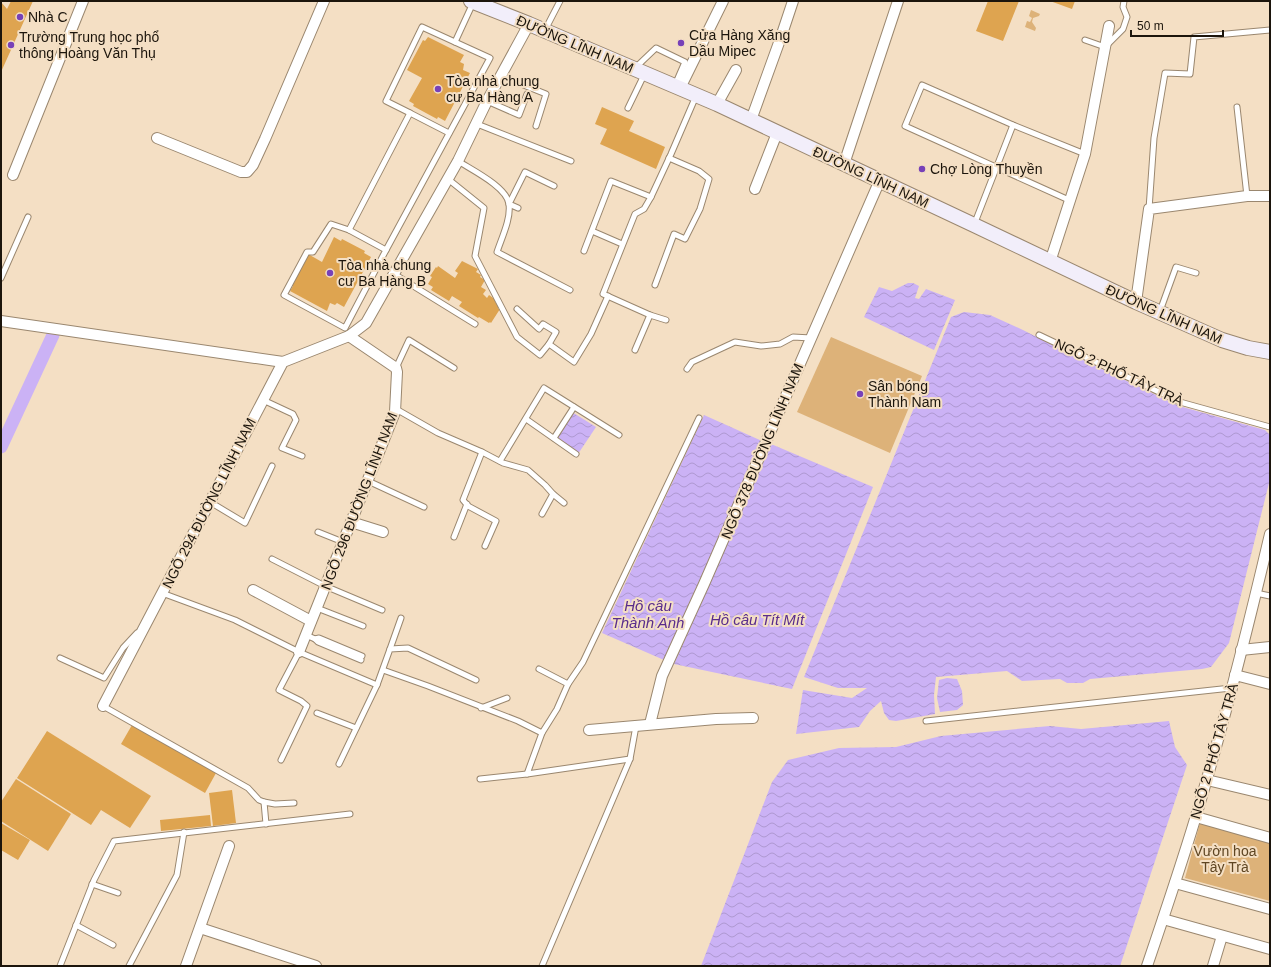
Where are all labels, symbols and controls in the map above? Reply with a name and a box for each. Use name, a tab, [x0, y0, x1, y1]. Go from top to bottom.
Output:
place label: Nhà C	[28, 9, 68, 25]
marker: Nhà C	[15, 12, 25, 22]
street label: ĐƯỜNG LĨNH NAM	[514, 12, 636, 76]
scale bar	[1131, 12, 1223, 38]
text: 50 m	[1137, 19, 1164, 33]
place label: Cửa Hàng Xăng Dầu Mipec	[689, 27, 790, 59]
place label: Trường Trung học phổ thông Hoàng Văn Thụ	[19, 29, 159, 61]
marker: Cửa Hàng Xăng Dầu Mipec	[676, 38, 686, 48]
marker: Trường Trung học phổ thông Hoàng Văn Thụ	[6, 40, 16, 50]
place label: Tòa nhà chung cư Ba Hàng A	[446, 73, 539, 105]
marker: Tòa nhà chung cư Ba Hàng A	[433, 84, 443, 94]
street label: ĐƯỜNG LĨNH NAM	[811, 143, 931, 211]
place label: Chợ Lòng Thuyền	[930, 161, 1042, 177]
marker: Chợ Lòng Thuyền	[917, 164, 927, 174]
place label: Tòa nhà chung cư Ba Hàng B	[338, 257, 431, 289]
marker: Tòa nhà chung cư Ba Hàng B	[325, 268, 335, 278]
street label: ĐƯỜNG LĨNH NAM	[1103, 281, 1225, 347]
street label: NGÕ 2 PHỐ TÂY TRÀ	[1052, 334, 1187, 409]
street label: NGÕ 378 ĐƯỜNG LĨNH NAM	[718, 361, 806, 541]
place label: Sân bóng Thành Nam	[868, 378, 941, 410]
marker: Sân bóng Thành Nam	[855, 389, 865, 399]
street label: NGÕ 296 ĐƯỜNG LĨNH NAM	[318, 410, 400, 592]
street label: NGÕ 294 ĐƯỜNG LĨNH NAM	[159, 415, 259, 591]
water label: Hồ câu Thành Anh	[612, 597, 684, 631]
water label: Hồ câu Tít Mít	[710, 611, 805, 628]
street label: NGÕ 2 PHỐ TÂY TRÀ	[1186, 681, 1241, 821]
park label: Vườn hoa Tây Trà	[1194, 843, 1257, 875]

